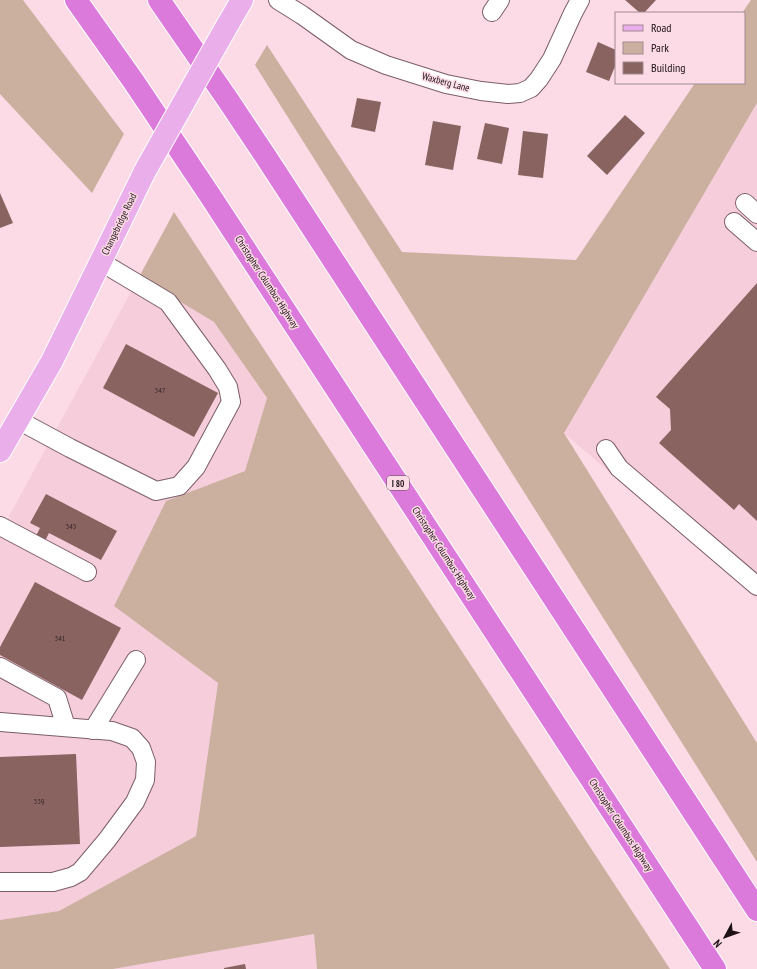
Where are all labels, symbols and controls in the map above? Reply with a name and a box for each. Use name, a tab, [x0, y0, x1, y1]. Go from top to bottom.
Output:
legend	[615, 12, 745, 84]
text: Road	[651, 20, 671, 35]
text: Park	[651, 40, 669, 55]
text: Building	[651, 60, 686, 75]
street label: Waxberg Lane	[421, 69, 471, 95]
street label: Changebridge Road	[98, 191, 140, 257]
street label: Christopher Columbus Highway	[232, 233, 302, 331]
house number: 347	[155, 385, 166, 395]
road number: I 80	[387, 476, 409, 490]
street label: Christopher Columbus Highway	[409, 504, 479, 602]
house number: 345	[66, 521, 76, 531]
house number: 341	[55, 633, 66, 643]
street label: Christopher Columbus Highway	[586, 776, 656, 874]
house number: 339	[34, 796, 45, 806]
north arrow	[705, 917, 745, 957]
text: N	[710, 937, 725, 950]

